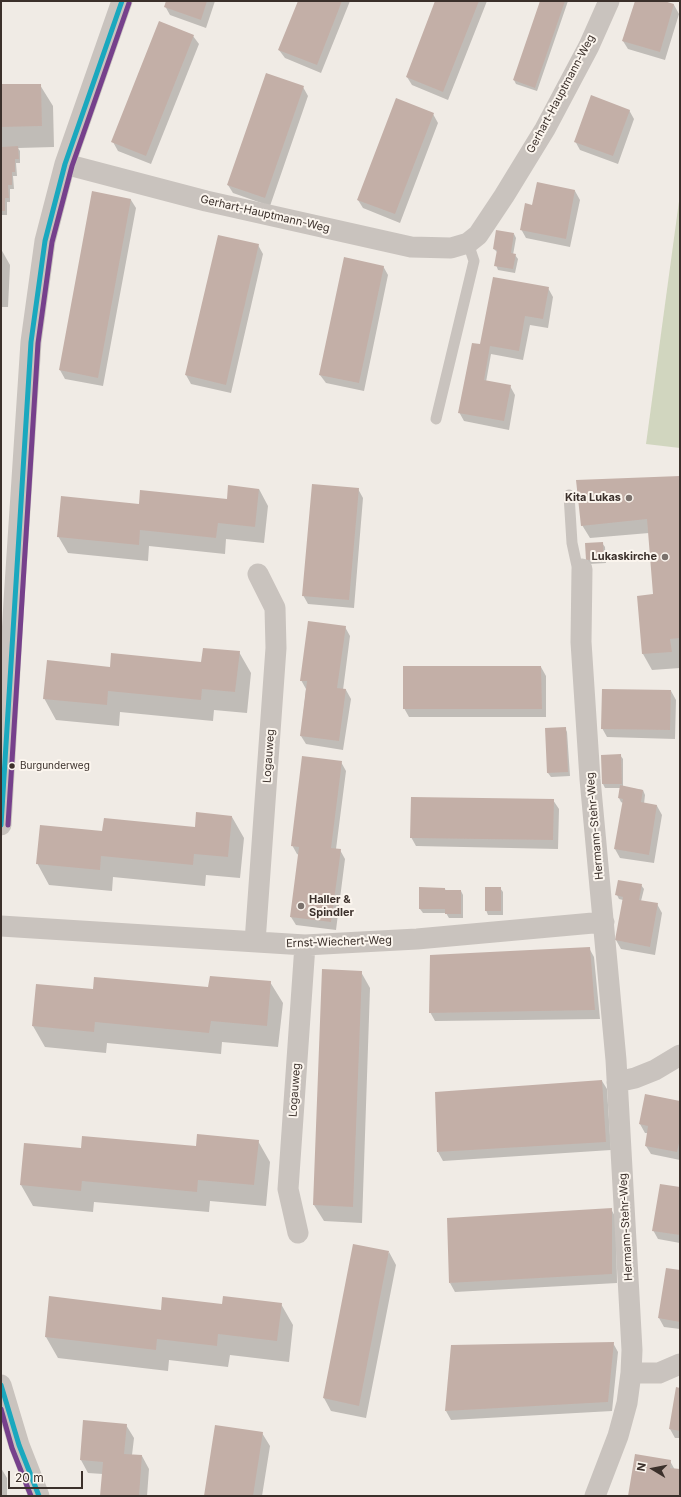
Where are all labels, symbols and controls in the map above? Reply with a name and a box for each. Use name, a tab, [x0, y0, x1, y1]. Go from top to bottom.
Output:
street label: Gerhart-Hauptmann-Weg	[524, 32, 598, 156]
street label: Gerhart-Hauptmann-Weg	[199, 193, 331, 235]
place label: Kita Lukas	[565, 491, 621, 505]
marker: Kita Lukas	[624, 493, 634, 503]
place label: Lukaskirche	[592, 550, 657, 564]
marker: Lukaskirche	[660, 552, 670, 562]
street label: Logauweg	[261, 729, 277, 783]
place label: Burgunderweg	[20, 760, 90, 772]
marker: Burgunderweg	[7, 761, 17, 771]
street label: Hermann-Stehr-Weg	[584, 772, 606, 880]
place label: Haller & Spindler	[309, 893, 354, 919]
marker: Haller & Spindler	[296, 901, 306, 911]
street label: Ernst-Wiechert-Weg	[286, 934, 392, 950]
street label: Logauweg	[287, 1063, 303, 1117]
street label: Hermann-Stehr-Weg	[617, 1173, 635, 1281]
north arrow	[633, 1449, 673, 1489]
text: N	[634, 1462, 649, 1472]
scale bar	[10, 1463, 85, 1489]
text: 20 m	[15, 1470, 44, 1485]

